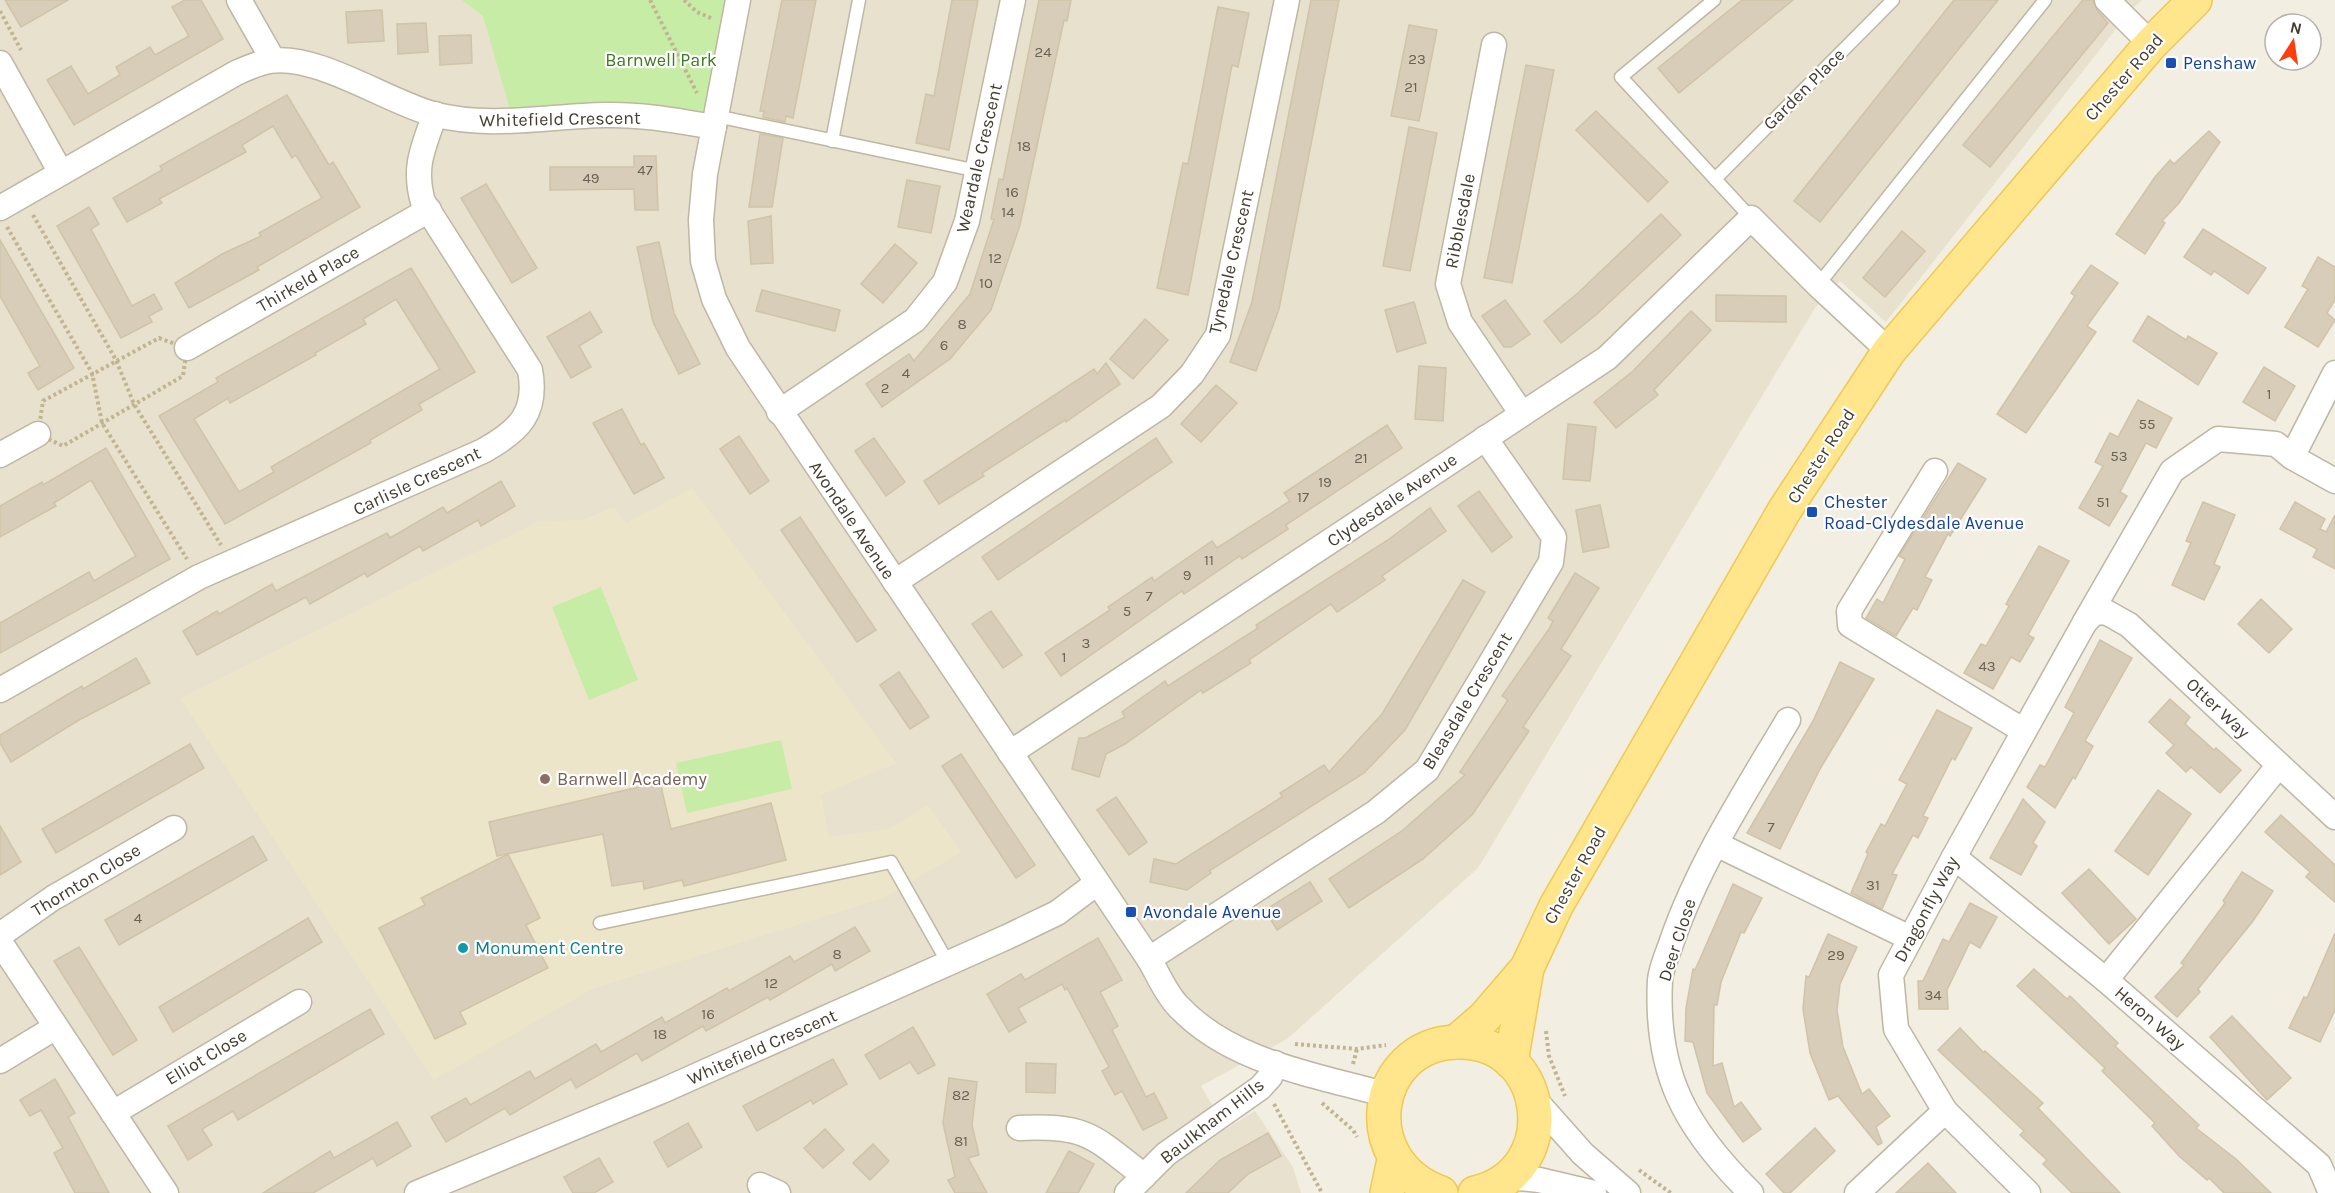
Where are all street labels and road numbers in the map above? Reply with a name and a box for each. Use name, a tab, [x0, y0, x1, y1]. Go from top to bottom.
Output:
street label: Chester Road	[2080, 29, 2168, 125]
street label: Garden Place	[1759, 44, 1849, 134]
street label: Weardale Crescent	[951, 81, 1007, 235]
street label: Whitefield Crescent	[479, 107, 641, 131]
street label: Ribblesdale	[1440, 172, 1480, 270]
street label: Tynedale Crescent	[1204, 187, 1258, 336]
street label: Thirkeld Place	[253, 241, 363, 317]
street label: Chester Road	[1782, 404, 1860, 508]
street label: Carlisle Crescent	[350, 442, 485, 520]
street label: Clydesdale Avenue	[1323, 448, 1461, 552]
street label: Avondale Avenue	[804, 457, 900, 583]
street label: Bleasdale Crescent	[1417, 628, 1517, 774]
street label: Otter Way	[2182, 673, 2255, 743]
street label: Chester Road	[1539, 822, 1611, 928]
street label: Thornton Close	[27, 839, 145, 921]
street label: Dragonfly Way	[1889, 852, 1963, 966]
street label: Deer Close	[1653, 896, 1701, 984]
street label: Heron Way	[2110, 981, 2190, 1055]
street label: Whitefield Crescent	[684, 1004, 840, 1090]
street label: Elliot Close	[161, 1024, 251, 1090]
street label: Baulkham Hills	[1156, 1074, 1268, 1168]

